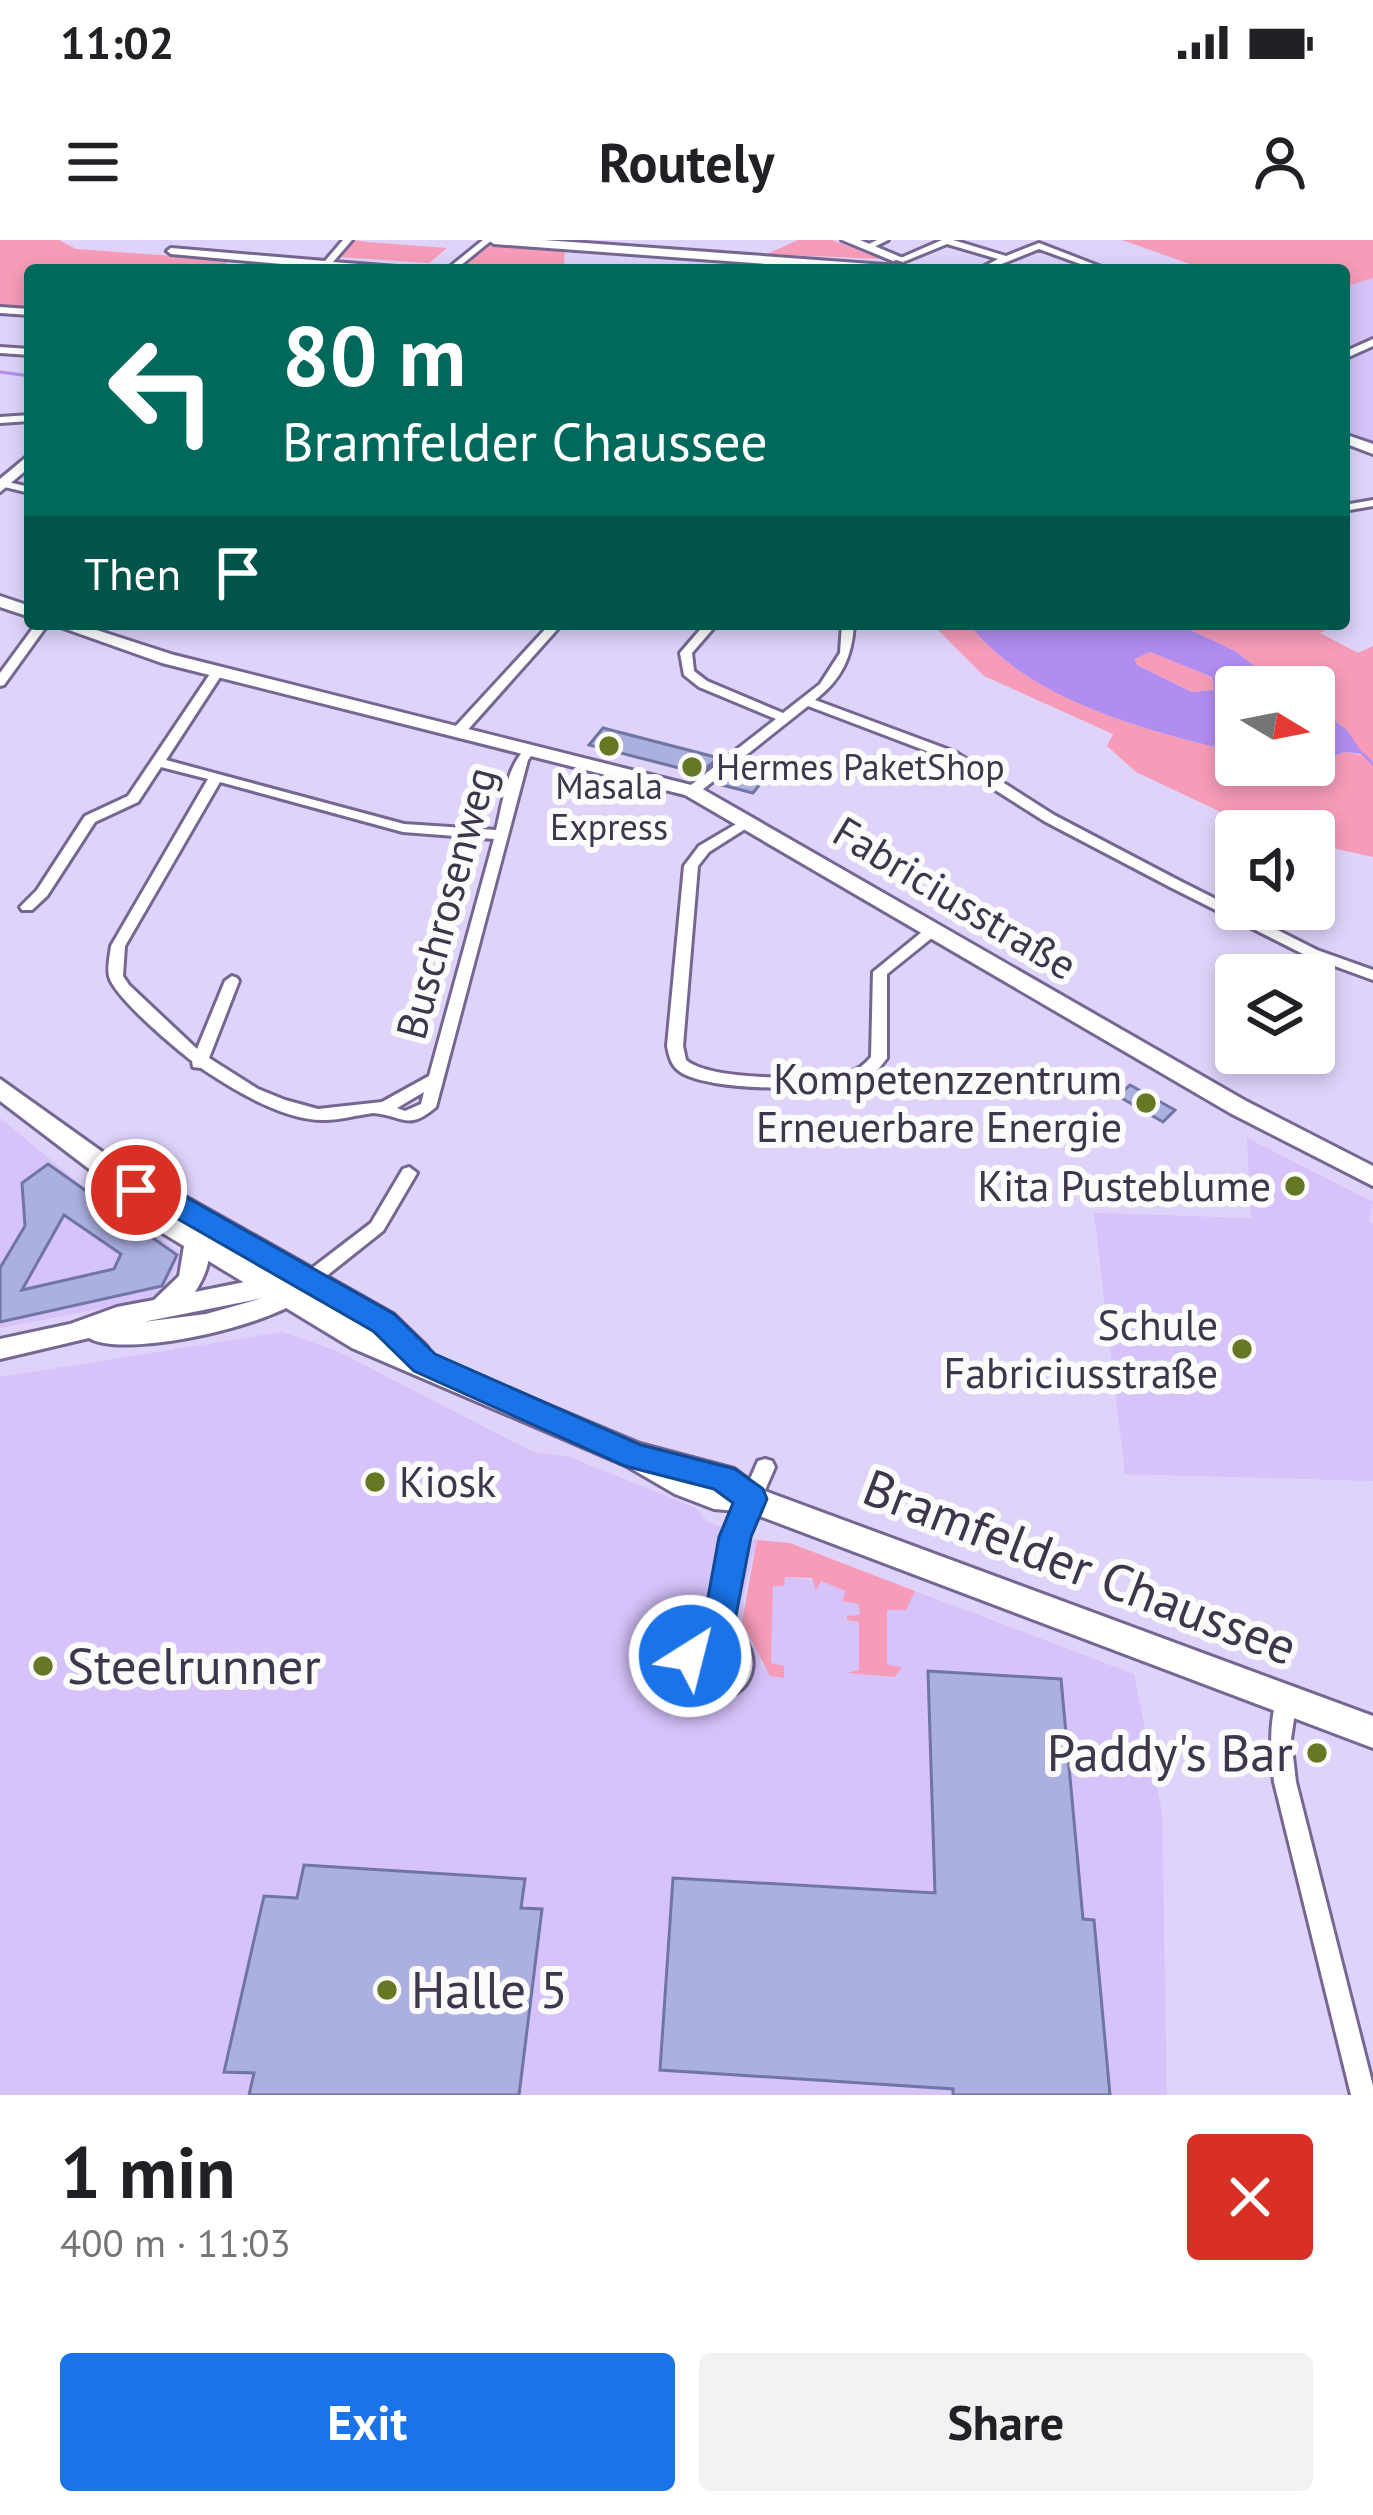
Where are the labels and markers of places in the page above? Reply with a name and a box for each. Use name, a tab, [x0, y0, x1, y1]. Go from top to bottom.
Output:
marker: Masala Express	[596, 733, 622, 759]
place label: Hermes PaketShop	[716, 743, 1005, 790]
marker: Hermes PaketShop	[679, 754, 705, 780]
place label: Masala Express	[550, 762, 668, 850]
place label: Kompetenzzentrum Erneuerbare Energie	[756, 1051, 1122, 1154]
marker: Kompetenzzentrum Erneuerbare Energie	[1133, 1090, 1159, 1116]
pin	[85, 1139, 187, 1241]
place label: Kita Pusteblume	[977, 1158, 1271, 1213]
marker: Kita Pusteblume	[1282, 1173, 1308, 1199]
place label: Schule Fabriciusstraße	[943, 1297, 1218, 1400]
marker: Schule Fabriciusstraße	[1229, 1336, 1255, 1362]
place label: Kiosk	[399, 1454, 496, 1509]
marker: Kiosk	[362, 1469, 388, 1495]
place label: Steelrunner	[67, 1632, 321, 1698]
marker: Steelrunner	[30, 1653, 56, 1679]
place label: Paddy's Bar	[1047, 1719, 1293, 1785]
marker: Paddy's Bar	[1304, 1740, 1330, 1766]
place label: Halle 5	[411, 1956, 568, 2022]
marker: Halle 5	[374, 1977, 400, 2003]

